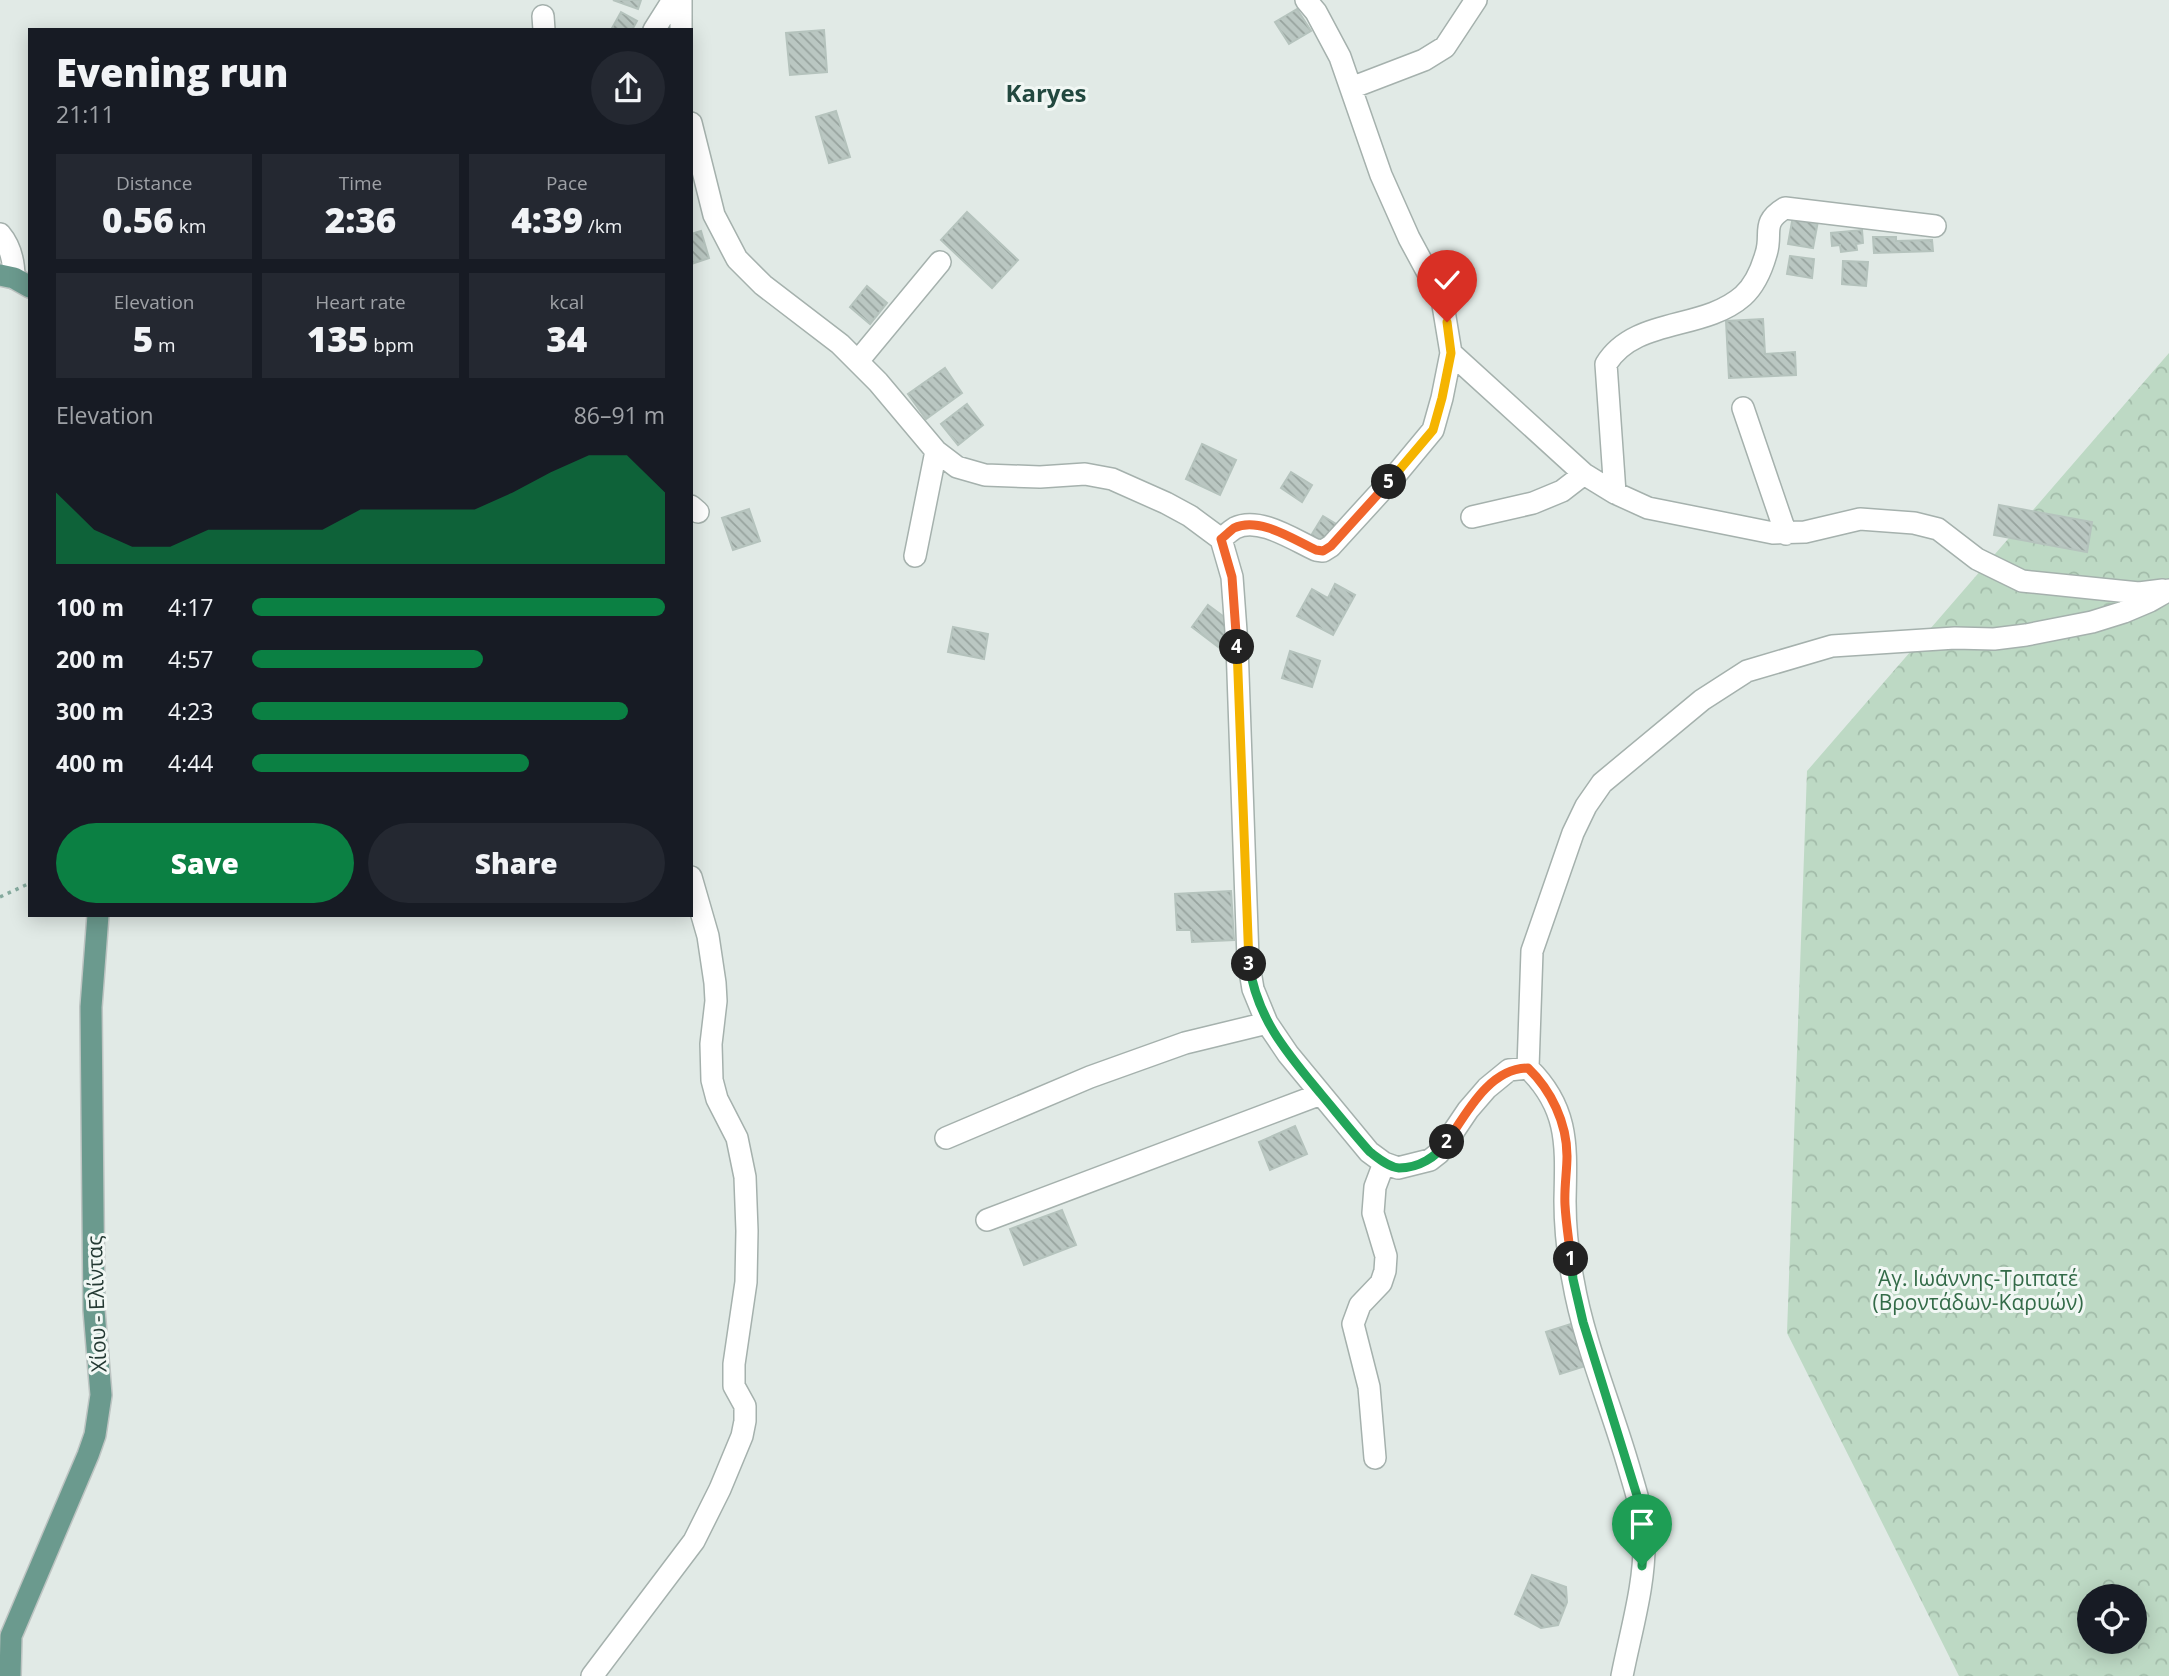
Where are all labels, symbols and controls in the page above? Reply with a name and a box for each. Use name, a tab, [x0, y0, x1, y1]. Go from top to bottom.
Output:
text: Evening run	[56, 46, 288, 98]
button: share	[591, 51, 665, 125]
district label: Karyes	[1005, 76, 1087, 109]
text: 21:11	[56, 98, 115, 130]
text: Distance	[116, 170, 192, 196]
text: Time	[339, 170, 382, 196]
text: Pace	[546, 170, 588, 196]
text: 0.56	[102, 196, 174, 243]
text: 2:36	[325, 196, 396, 243]
text: 4:39	[511, 196, 583, 243]
text: km	[174, 213, 206, 239]
text: /km	[583, 213, 622, 239]
pin	[1417, 250, 1477, 322]
icon: check	[1428, 261, 1466, 299]
text: Elevation	[114, 289, 195, 315]
text: Heart rate	[315, 289, 406, 315]
text: kcal	[550, 289, 584, 315]
text: 5	[133, 315, 153, 362]
text: 135	[307, 315, 368, 362]
text: 34	[546, 315, 587, 362]
text: m	[153, 332, 176, 358]
text: bpm	[368, 332, 414, 358]
text: Elevation	[56, 399, 154, 431]
text: 86–91 m	[574, 399, 665, 431]
pin: 5	[1372, 464, 1406, 500]
text: 5	[1383, 468, 1394, 494]
text: 100 m	[56, 591, 124, 623]
text: 4:17	[168, 591, 214, 623]
pin: 4	[1220, 630, 1254, 664]
text: 4	[1231, 633, 1242, 659]
text: 200 m	[56, 643, 124, 675]
text: 4:57	[168, 643, 214, 675]
text: 300 m	[56, 695, 124, 727]
text: 4:23	[168, 695, 214, 727]
text: 400 m	[56, 747, 124, 779]
text: 4:44	[168, 747, 214, 779]
button: Save	[56, 823, 354, 903]
button: Share	[368, 823, 665, 903]
pin: 3	[1232, 946, 1266, 982]
text: 3	[1243, 950, 1254, 976]
pin: 2	[1430, 1124, 1464, 1160]
text: 2	[1441, 1128, 1452, 1154]
street label: Χίου - Ελίντας	[80, 1235, 112, 1373]
pin: 1	[1554, 1242, 1588, 1276]
text: 1	[1565, 1245, 1576, 1271]
park label: Άγ. Ιωάννης-Τριπατέ (Βροντάδων-Καρυών)	[1872, 1264, 2084, 1316]
pin	[1612, 1494, 1672, 1566]
icon: arrive	[1623, 1505, 1661, 1543]
map controls	[2077, 1584, 2147, 1654]
button: locate	[2077, 1584, 2147, 1654]

